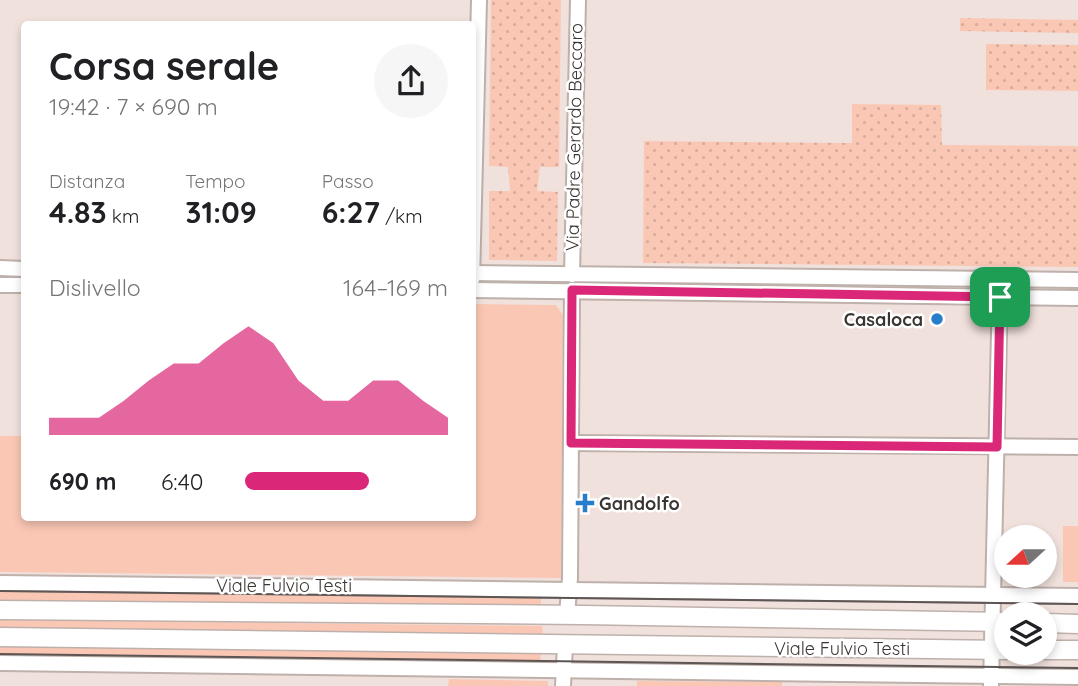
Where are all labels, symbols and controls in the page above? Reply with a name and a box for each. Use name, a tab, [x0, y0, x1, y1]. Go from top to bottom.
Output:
street label: Via Padre Gerardo Beccaro	[561, 23, 587, 251]
text: Corsa serale	[49, 42, 279, 90]
button: share	[374, 44, 448, 118]
text: 19:42 · 7 × 690 m	[49, 92, 218, 121]
text: Distanza	[49, 169, 125, 193]
text: Tempo	[185, 169, 246, 193]
text: Passo	[322, 169, 374, 193]
text: 4.83	[49, 193, 107, 231]
text: 31:09	[185, 193, 257, 231]
text: 6:27	[322, 193, 380, 231]
text: km	[107, 204, 139, 228]
text: /km	[380, 204, 423, 228]
pin	[970, 267, 1030, 327]
text: Dislivello	[49, 273, 141, 302]
text: 164–169 m	[343, 273, 448, 302]
icon: arrive	[981, 278, 1019, 316]
place label: Casaloca	[844, 308, 923, 331]
marker: Casaloca	[929, 311, 945, 327]
text: 690 m	[49, 467, 117, 496]
text: 6:40	[161, 467, 203, 496]
place label: Gandolfo	[599, 492, 680, 515]
marker: Gandolfo	[577, 495, 593, 511]
north arrow	[994, 525, 1057, 588]
map controls	[994, 525, 1057, 665]
street label: Viale Fulvio Testi	[216, 574, 352, 597]
button: layers	[994, 602, 1057, 665]
street label: Viale Fulvio Testi	[774, 637, 910, 660]

